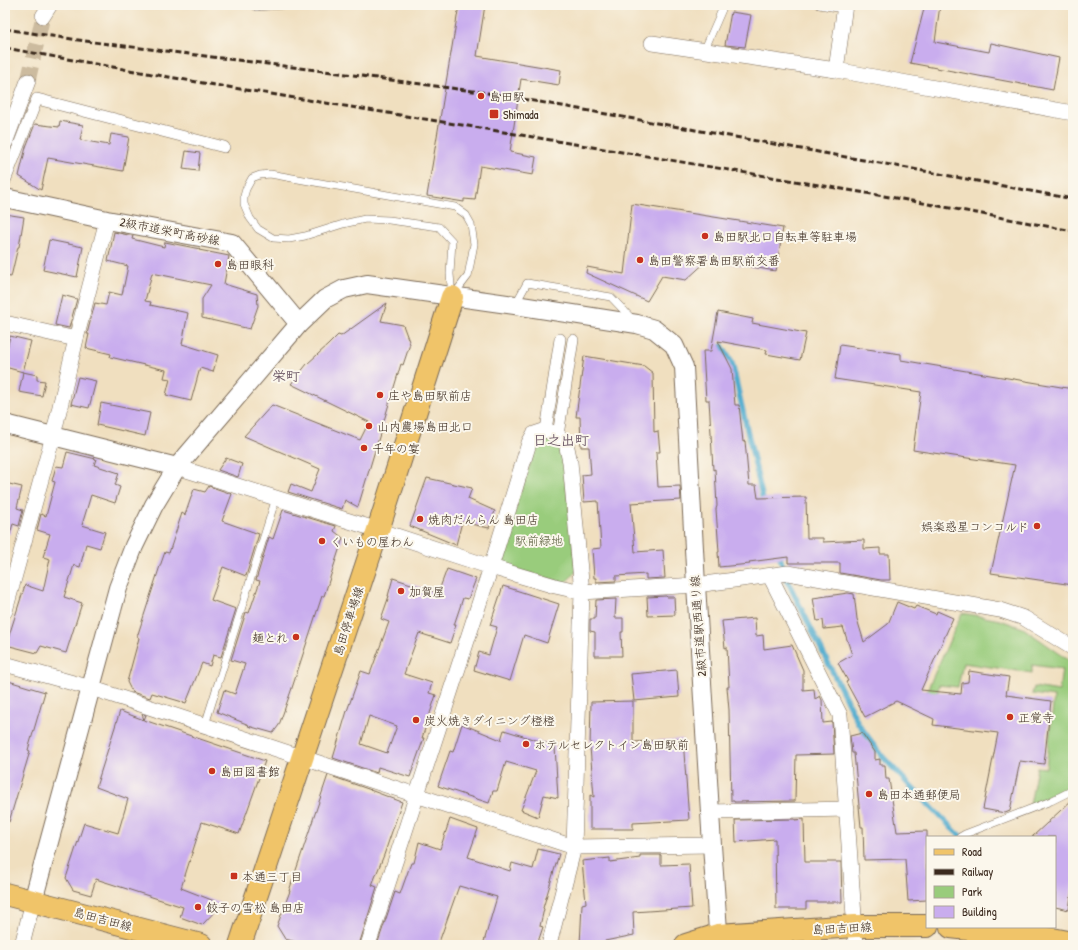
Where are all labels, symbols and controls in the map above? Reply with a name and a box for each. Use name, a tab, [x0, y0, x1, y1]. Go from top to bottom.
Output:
place label: 島田駅	[489, 88, 525, 105]
marker: 島田駅	[476, 91, 486, 101]
place label: Shimada	[503, 106, 539, 123]
marker: Shimada	[488, 108, 500, 120]
street label: 2級市道栄町高砂線	[118, 213, 222, 249]
place label: 島田駅北口自転車等駐車場	[713, 228, 857, 245]
marker: 島田駅北口自転車等駐車場	[700, 231, 710, 241]
place label: 島田警察署島田駅前交番	[648, 252, 780, 269]
marker: 島田警察署島田駅前交番	[635, 255, 645, 265]
place label: 島田眼科	[226, 256, 274, 273]
marker: 島田眼科	[213, 259, 223, 269]
district label: 栄町	[272, 366, 300, 385]
place label: 庄や島田駅前店	[388, 387, 472, 404]
marker: 庄や島田駅前店	[375, 390, 385, 400]
place label: 山内農場島田北口	[377, 418, 473, 435]
marker: 山内農場島田北口	[364, 421, 374, 431]
district label: 日之出町	[533, 430, 589, 449]
place label: 千年の宴	[372, 440, 420, 457]
marker: 千年の宴	[359, 443, 369, 453]
place label: 焼肉だんらん 島田店	[428, 511, 539, 528]
marker: 焼肉だんらん 島田店	[415, 514, 425, 524]
place label: 娯楽惑星コンコルド	[921, 518, 1029, 535]
marker: 娯楽惑星コンコルド	[1032, 521, 1042, 531]
park label: 駅前緑地	[515, 532, 563, 549]
place label: くいもの屋わん	[330, 533, 414, 550]
marker: くいもの屋わん	[317, 536, 327, 546]
street label: 2級市道駅西通り線	[686, 575, 710, 677]
place label: 加賀屋	[409, 583, 445, 600]
street label: 島田停車場線	[329, 584, 367, 658]
marker: 加賀屋	[396, 586, 406, 596]
place label: 麺とれ	[252, 629, 288, 646]
marker: 麺とれ	[291, 632, 301, 642]
place label: 正覚寺	[1018, 709, 1054, 726]
place label: 炭火焼きダイニング橙橙	[424, 712, 555, 729]
marker: 正覚寺	[1005, 712, 1015, 722]
marker: 炭火焼きダイニング橙橙	[411, 715, 421, 725]
place label: ホテルセレクトイン島田駅前	[534, 736, 689, 753]
marker: ホテルセレクトイン島田駅前	[521, 739, 531, 749]
place label: 島田図書館	[220, 763, 280, 780]
marker: 島田図書館	[207, 766, 217, 776]
place label: 島田本通郵便局	[877, 786, 961, 803]
marker: 島田本通郵便局	[864, 789, 874, 799]
legend	[926, 836, 1056, 928]
text: Road	[962, 843, 982, 860]
text: Railway	[962, 863, 993, 880]
place label: 本通三丁目	[242, 868, 302, 885]
marker: 本通三丁目	[229, 871, 239, 881]
text: Park	[962, 883, 982, 900]
place label: 餃子の雪松 島田店	[206, 899, 305, 916]
marker: 餃子の雪松 島田店	[193, 902, 203, 912]
street label: 島田吉田線	[72, 903, 134, 935]
text: Building	[962, 903, 997, 920]
street label: 島田吉田線	[812, 918, 872, 938]

